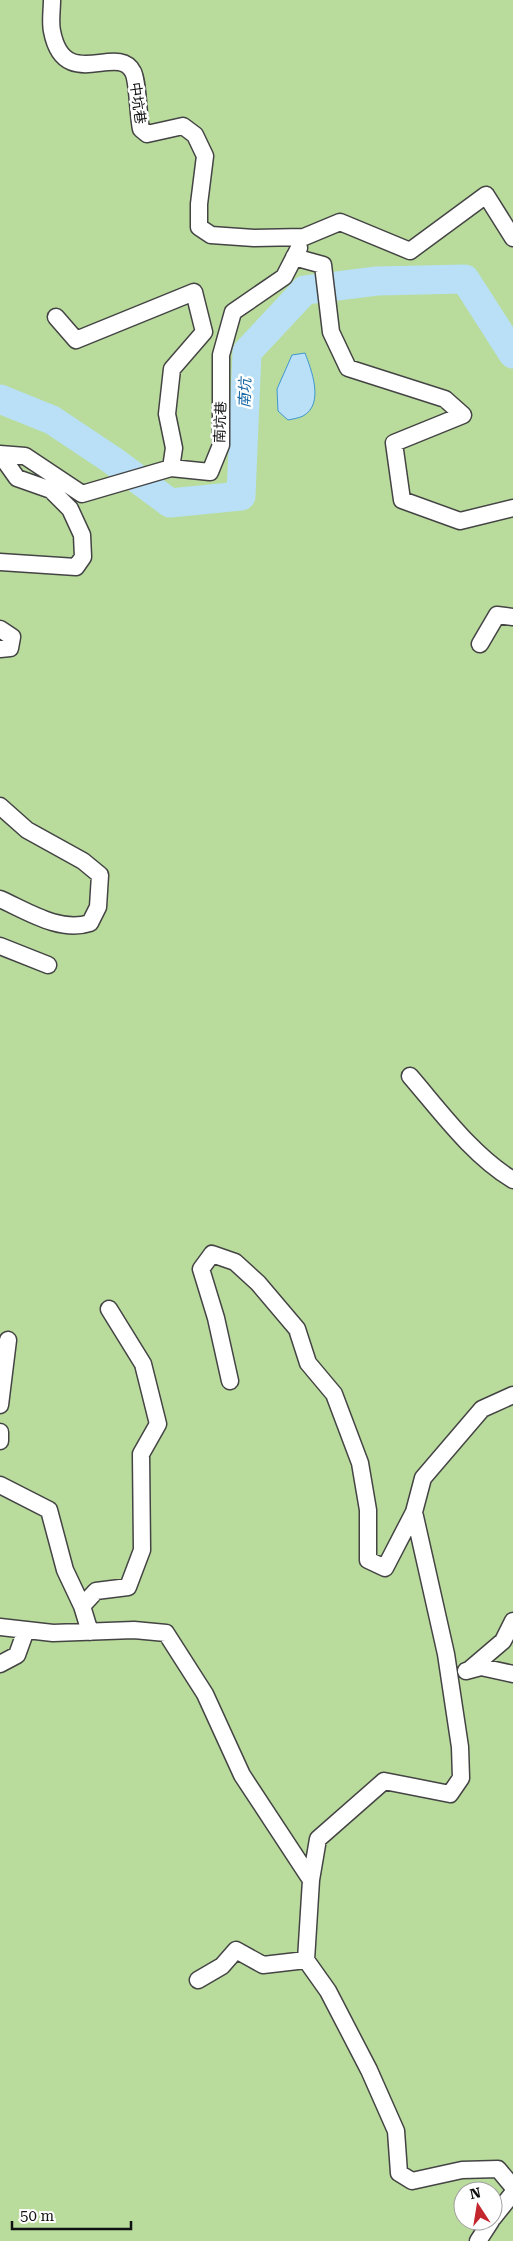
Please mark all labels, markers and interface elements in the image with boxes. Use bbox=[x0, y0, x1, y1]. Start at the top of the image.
street label: 中坑巷 bbox=[127, 81, 149, 125]
water label: 南坑 bbox=[235, 376, 255, 408]
street label: 南坑巷 bbox=[211, 401, 229, 443]
north arrow bbox=[453, 2181, 503, 2231]
text: N bbox=[468, 2184, 482, 2202]
scale bar bbox=[12, 2198, 131, 2230]
text: 50 m bbox=[20, 2207, 55, 2225]

